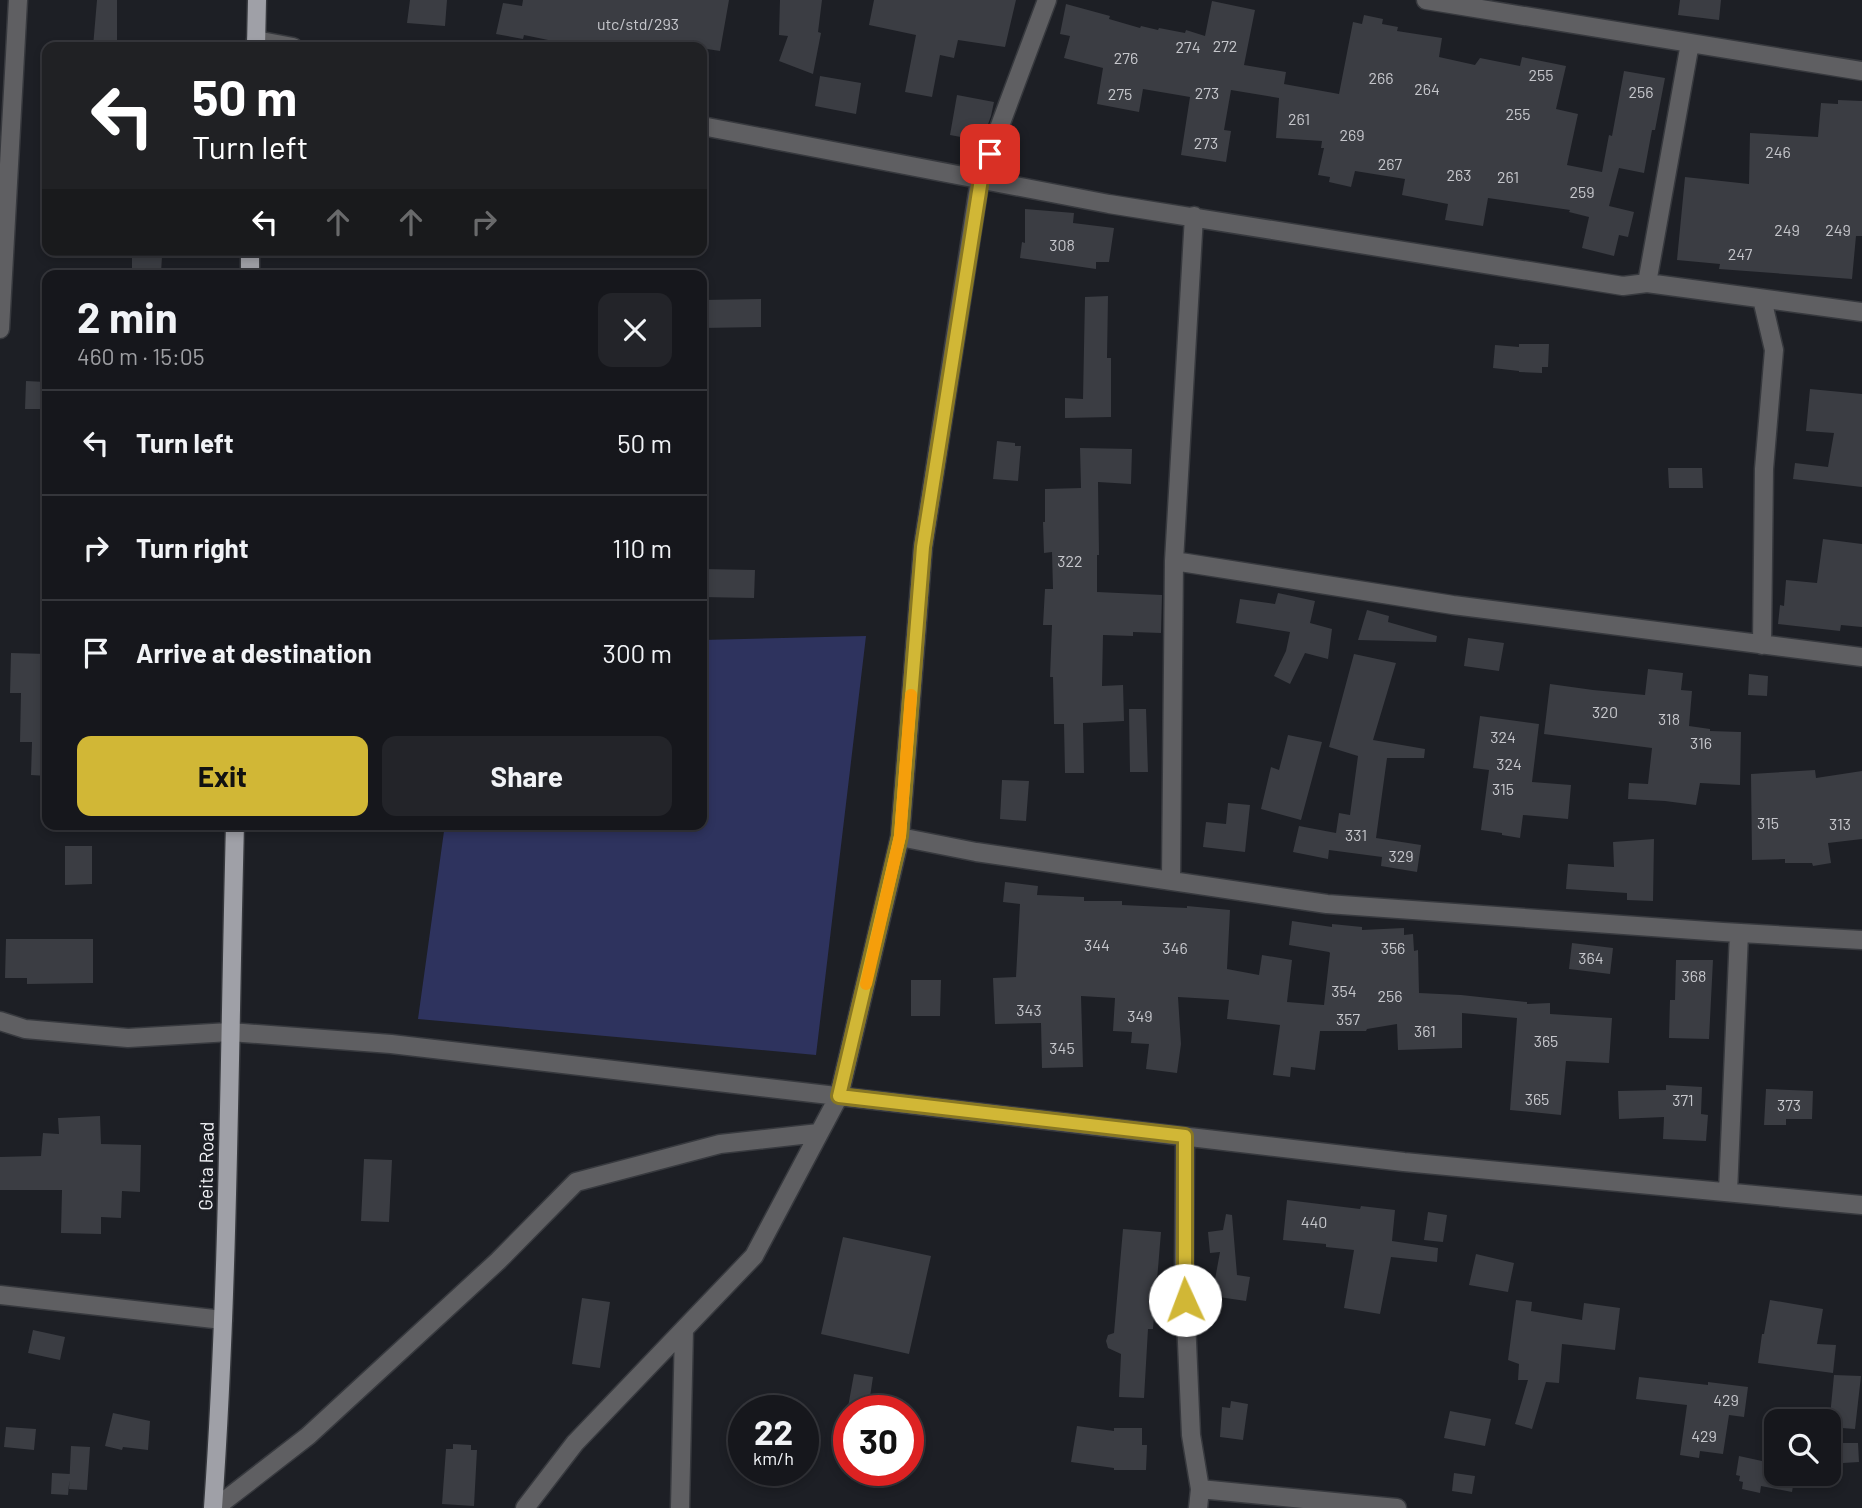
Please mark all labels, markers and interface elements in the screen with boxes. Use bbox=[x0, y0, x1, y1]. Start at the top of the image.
house number: utc/std/293 bbox=[597, 14, 679, 33]
house number: 272 bbox=[1213, 36, 1237, 55]
house number: 274 bbox=[1176, 37, 1200, 56]
house number: 276 bbox=[1114, 48, 1138, 67]
house number: 255 bbox=[1528, 65, 1554, 84]
text: 50 m bbox=[192, 67, 297, 126]
house number: 266 bbox=[1368, 68, 1394, 87]
icon: left bbox=[77, 70, 168, 161]
house number: 264 bbox=[1414, 79, 1440, 98]
house number: 256 bbox=[1628, 82, 1654, 101]
house number: 273 bbox=[1195, 83, 1219, 102]
house number: 275 bbox=[1108, 84, 1132, 103]
house number: 255 bbox=[1505, 104, 1531, 123]
house number: 261 bbox=[1288, 109, 1310, 128]
pin bbox=[960, 124, 1020, 184]
house number: 269 bbox=[1339, 125, 1365, 144]
text: Turn left bbox=[192, 127, 309, 165]
house number: 273 bbox=[1194, 133, 1218, 152]
icon: arrive bbox=[971, 135, 1009, 173]
house number: 246 bbox=[1765, 142, 1791, 161]
house number: 267 bbox=[1378, 154, 1403, 173]
house number: 263 bbox=[1446, 165, 1472, 184]
house number: 261 bbox=[1497, 167, 1519, 186]
house number: 259 bbox=[1569, 182, 1595, 201]
icon: left bbox=[246, 203, 284, 241]
icon: ahead bbox=[319, 203, 357, 241]
icon: ahead bbox=[392, 203, 430, 241]
icon: right bbox=[465, 203, 503, 241]
house number: 249 bbox=[1774, 220, 1800, 239]
house number: 249 bbox=[1825, 220, 1851, 239]
house number: 308 bbox=[1049, 235, 1075, 254]
house number: 247 bbox=[1728, 244, 1753, 263]
text: 2 min bbox=[77, 291, 178, 341]
button: close bbox=[598, 293, 672, 367]
text: 460 m · 15:05 bbox=[77, 342, 205, 370]
icon: left bbox=[77, 424, 115, 462]
text: Turn left bbox=[136, 427, 234, 458]
text: 50 m bbox=[617, 427, 672, 458]
icon: right bbox=[77, 529, 115, 567]
text: Turn right bbox=[136, 532, 249, 563]
text: 110 m bbox=[612, 532, 672, 563]
house number: 322 bbox=[1057, 551, 1083, 570]
icon: arrive bbox=[77, 634, 115, 672]
text: Arrive at destination bbox=[136, 637, 372, 668]
text: 300 m bbox=[603, 637, 672, 668]
house number: 320 bbox=[1592, 702, 1618, 721]
house number: 318 bbox=[1658, 709, 1680, 728]
house number: 324 bbox=[1490, 727, 1516, 746]
house number: 316 bbox=[1690, 733, 1712, 752]
button: Exit bbox=[77, 736, 368, 816]
button: Share bbox=[382, 736, 672, 816]
house number: 324 bbox=[1496, 754, 1522, 773]
house number: 315 bbox=[1492, 779, 1514, 798]
house number: 315 bbox=[1757, 813, 1779, 832]
house number: 313 bbox=[1829, 814, 1851, 833]
house number: 331 bbox=[1345, 825, 1367, 844]
house number: 329 bbox=[1388, 846, 1414, 865]
house number: 344 bbox=[1084, 935, 1110, 954]
house number: 346 bbox=[1162, 938, 1188, 957]
house number: 356 bbox=[1381, 938, 1405, 957]
house number: 364 bbox=[1578, 948, 1604, 967]
house number: 368 bbox=[1682, 966, 1706, 985]
house number: 354 bbox=[1331, 981, 1357, 1000]
house number: 256 bbox=[1377, 986, 1403, 1005]
house number: 343 bbox=[1016, 1000, 1042, 1019]
house number: 349 bbox=[1127, 1006, 1153, 1025]
house number: 357 bbox=[1336, 1009, 1360, 1028]
house number: 361 bbox=[1414, 1021, 1436, 1040]
house number: 365 bbox=[1534, 1031, 1558, 1050]
house number: 345 bbox=[1049, 1038, 1075, 1057]
house number: 365 bbox=[1525, 1089, 1549, 1108]
house number: 371 bbox=[1672, 1090, 1694, 1109]
house number: 373 bbox=[1777, 1095, 1801, 1114]
street label: Geita Road bbox=[193, 1121, 218, 1211]
house number: 440 bbox=[1301, 1212, 1327, 1231]
position arrow bbox=[1148, 1263, 1222, 1337]
house number: 429 bbox=[1713, 1390, 1739, 1409]
speed limit sign: 30 bbox=[833, 1395, 924, 1486]
map controls bbox=[1764, 1409, 1841, 1486]
button: search bbox=[1764, 1409, 1841, 1486]
text: 22 bbox=[754, 1410, 793, 1452]
house number: 429 bbox=[1691, 1426, 1717, 1445]
text: km/h bbox=[753, 1447, 794, 1469]

